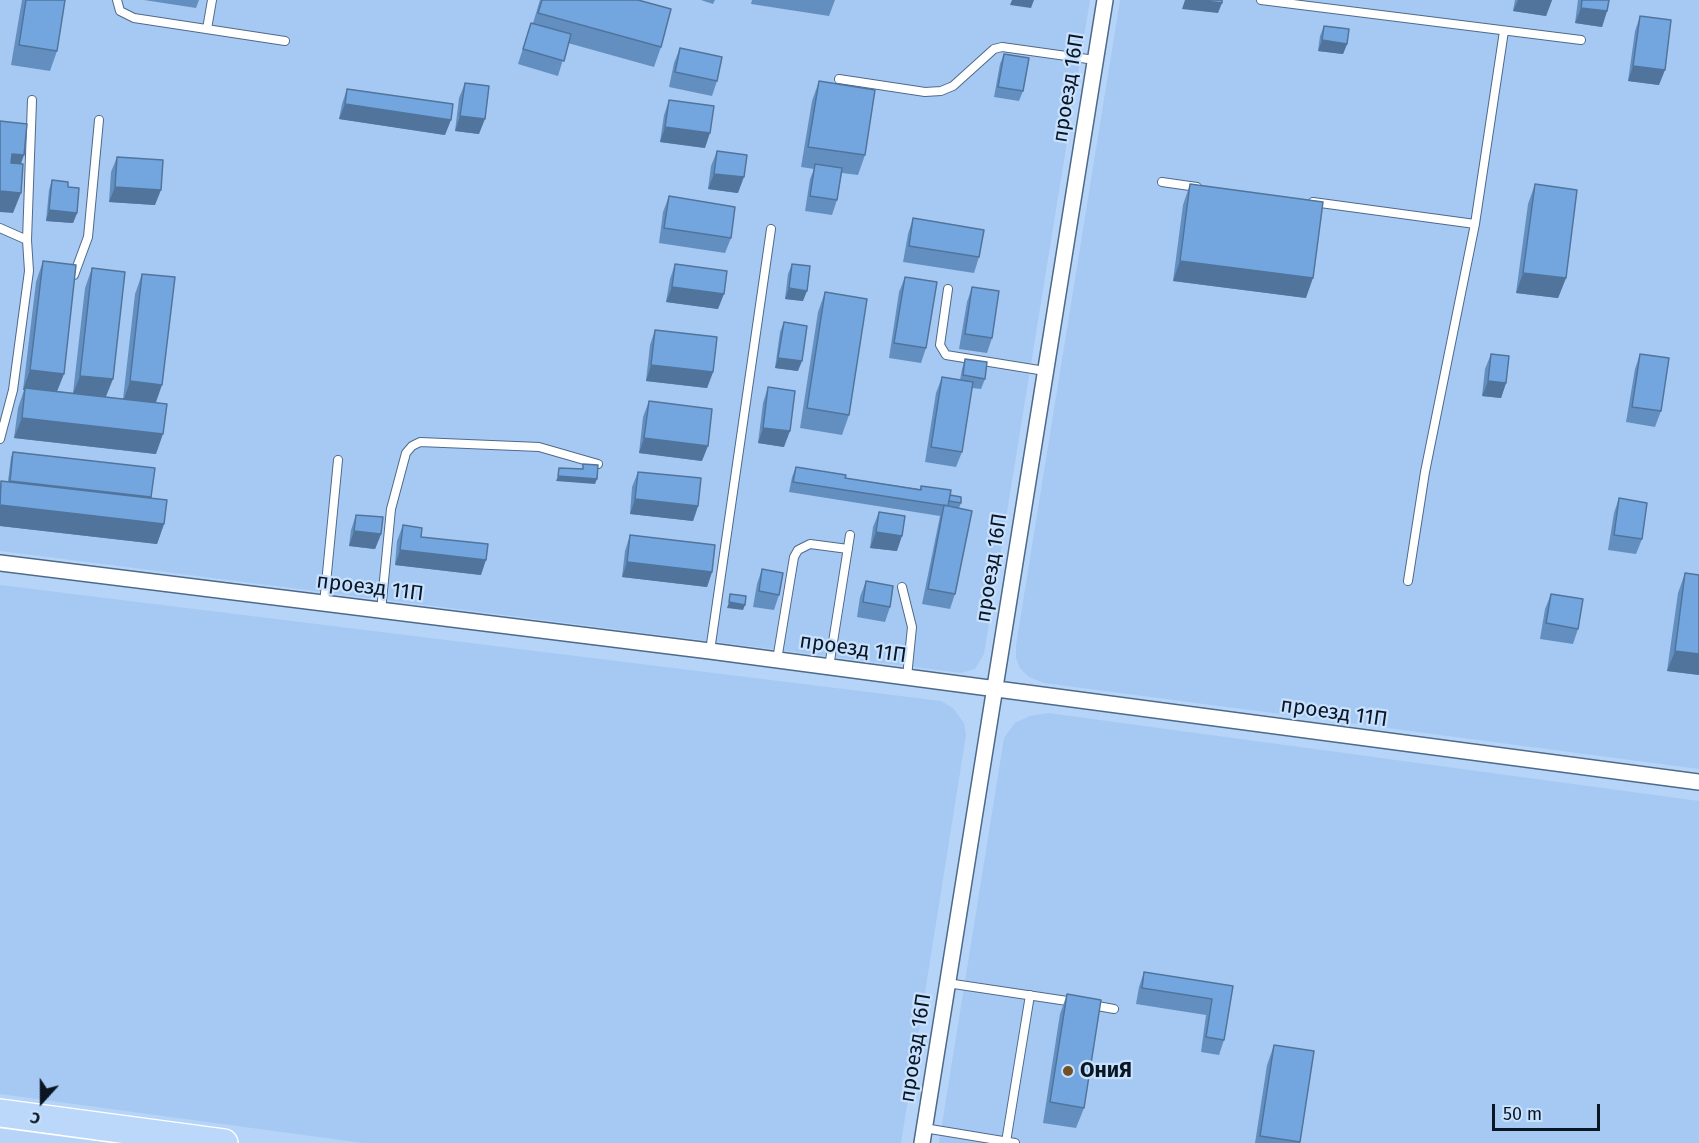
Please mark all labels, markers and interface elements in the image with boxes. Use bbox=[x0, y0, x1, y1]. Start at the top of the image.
street label: проезд 16П bbox=[1048, 32, 1090, 144]
street label: проезд 16П bbox=[971, 512, 1013, 624]
street label: проезд 11П bbox=[315, 569, 425, 607]
street label: проезд 11П bbox=[798, 629, 908, 669]
street label: проезд 11П bbox=[1279, 693, 1389, 733]
street label: проезд 16П bbox=[895, 992, 937, 1104]
place label: ОниЯ bbox=[1080, 1058, 1132, 1084]
marker: ОниЯ bbox=[1061, 1064, 1075, 1078]
north arrow bbox=[12, 1071, 72, 1131]
scale bar bbox=[1495, 1092, 1603, 1130]
text: 50 m bbox=[1503, 1103, 1542, 1125]
text: С bbox=[28, 1108, 43, 1129]

